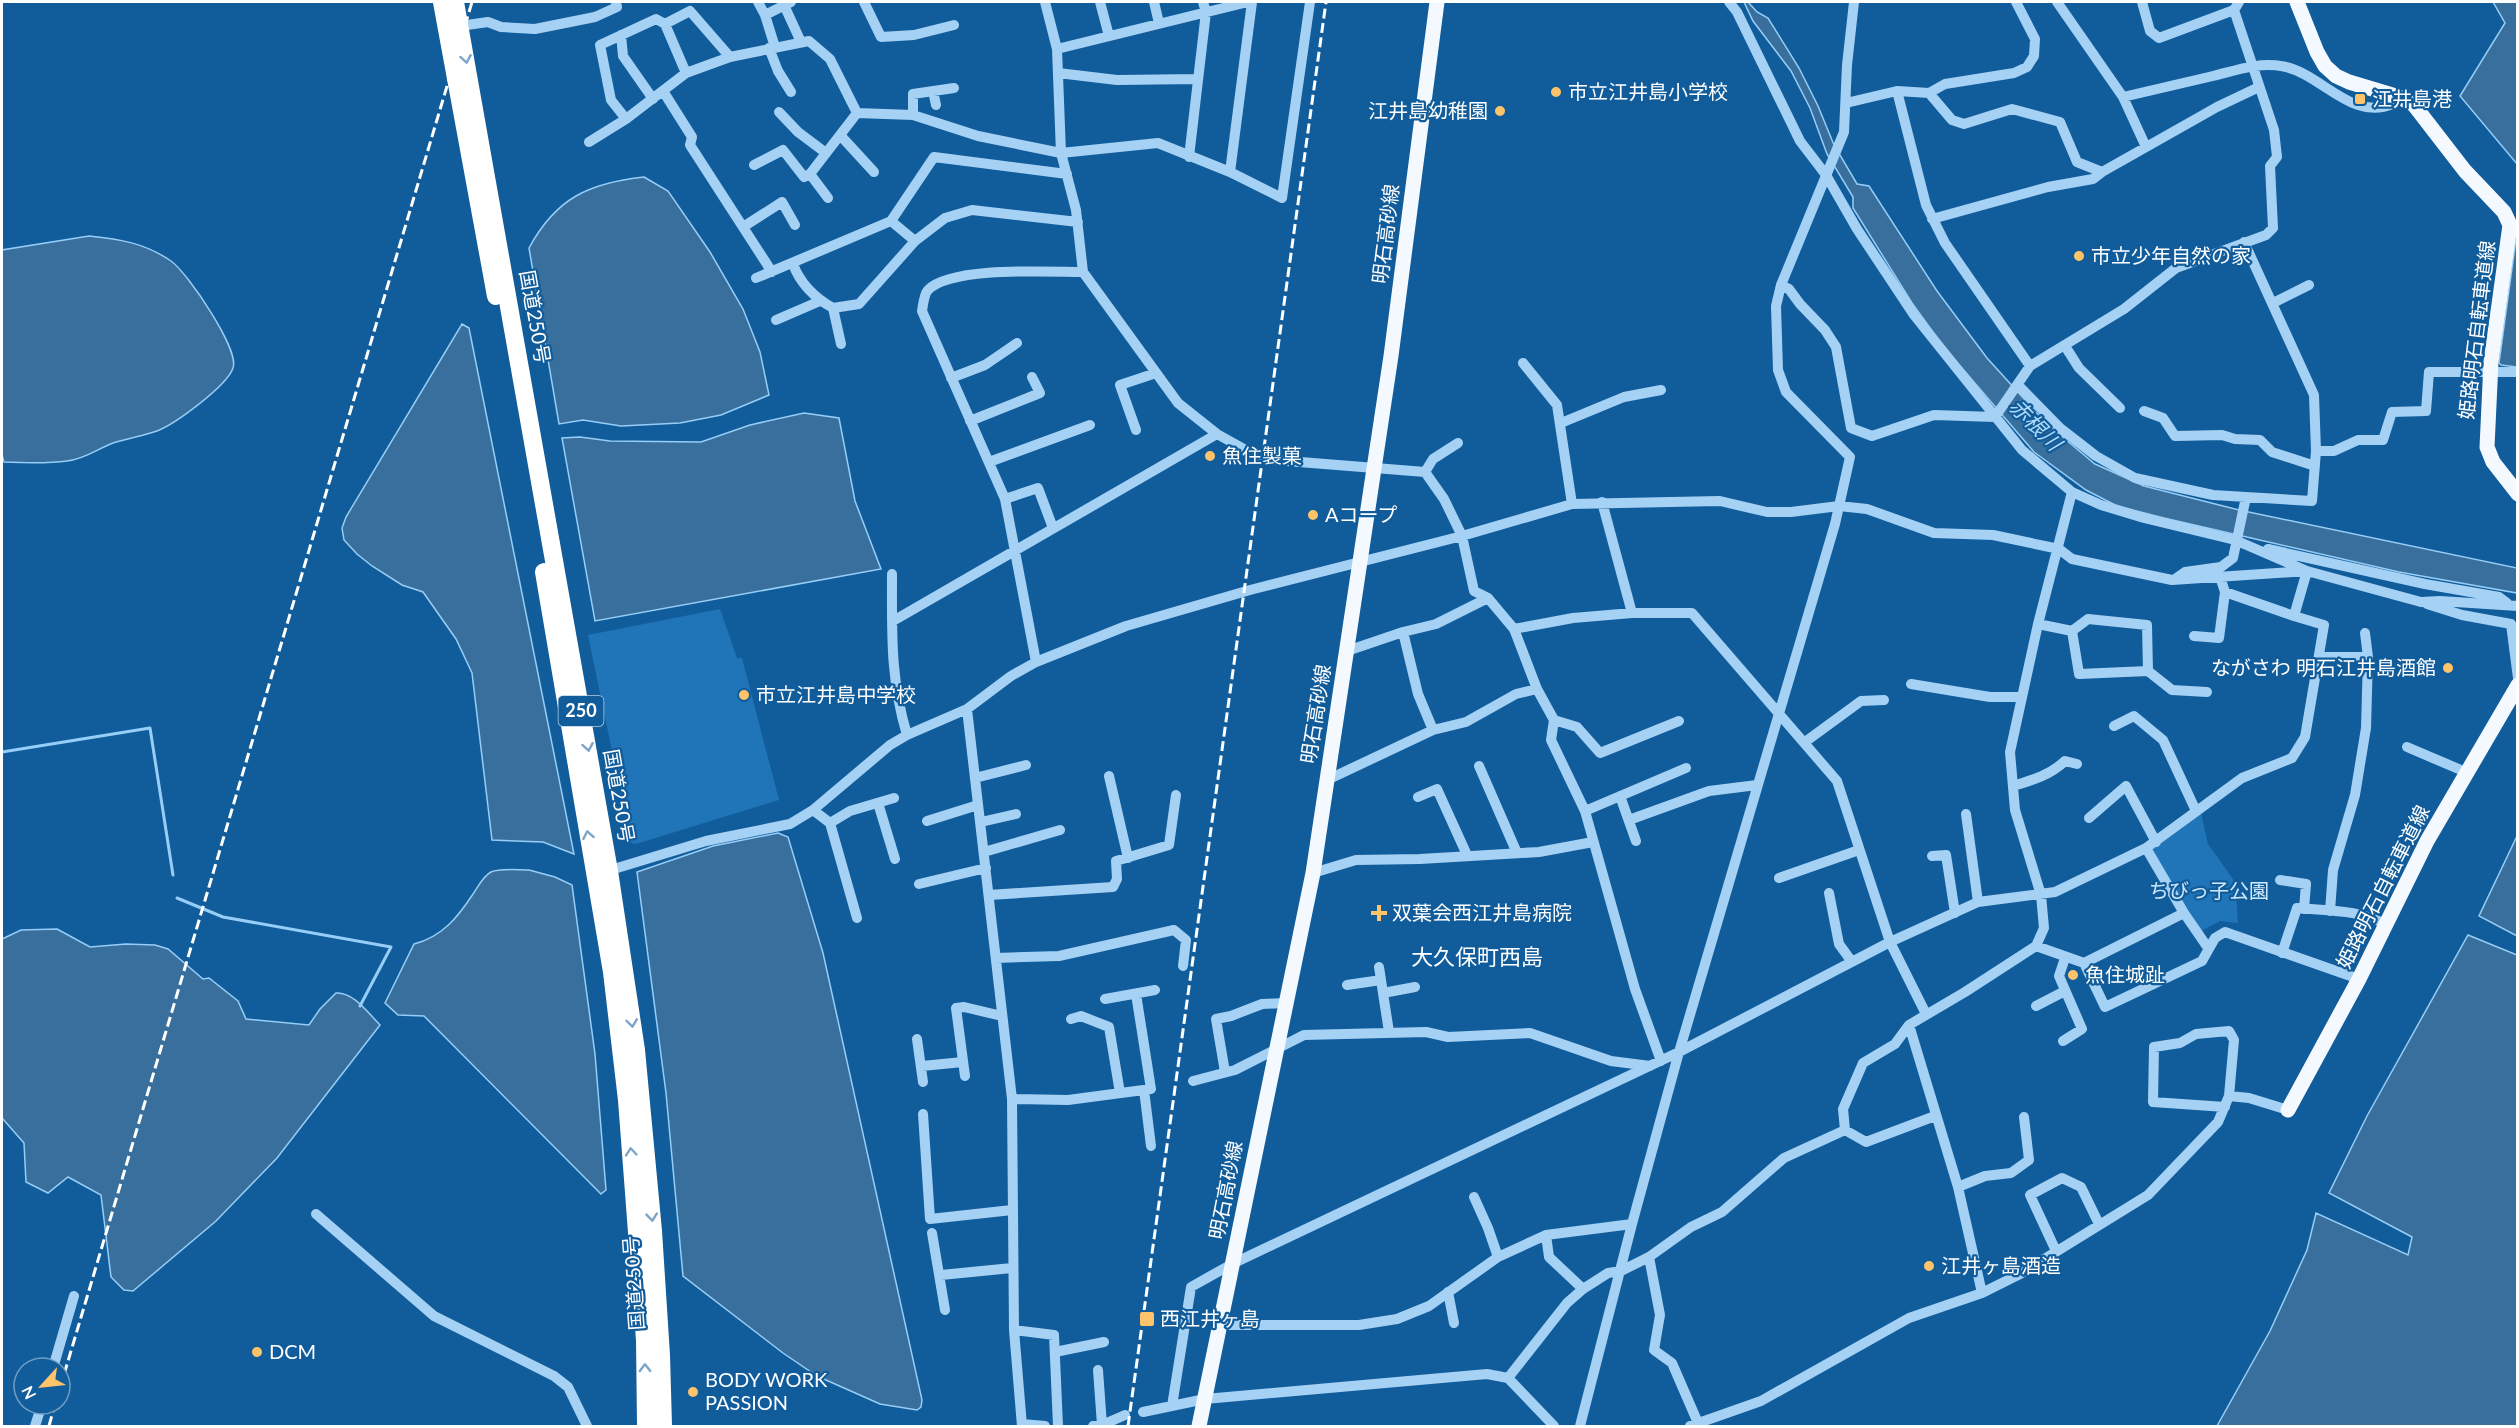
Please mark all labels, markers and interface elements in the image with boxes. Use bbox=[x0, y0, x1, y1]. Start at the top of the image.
one-way arrow bbox=[459, 54, 472, 64]
place label: 市立江井島小学校 bbox=[1568, 79, 1728, 103]
marker: 市立江井島小学校 bbox=[1549, 85, 1563, 99]
place label: 江井島港 bbox=[2372, 86, 2452, 110]
marker: 江井島港 bbox=[2353, 92, 2367, 106]
place label: 江井島幼稚園 bbox=[1368, 98, 1488, 122]
marker: 江井島幼稚園 bbox=[1493, 104, 1507, 118]
street label: 明石高砂線 bbox=[1367, 183, 1403, 285]
street label: 姫路明石自転車道線 bbox=[2453, 239, 2499, 421]
place label: 市立少年自然の家 bbox=[2091, 243, 2251, 267]
marker: 市立少年自然の家 bbox=[2072, 249, 2086, 263]
street label: 国道250号 bbox=[516, 268, 556, 366]
water label: 赤根川 bbox=[2005, 393, 2069, 456]
place label: 魚住製菓 bbox=[1222, 443, 1302, 467]
marker: 魚住製菓 bbox=[1203, 449, 1217, 463]
place label: Aコープ bbox=[1325, 502, 1397, 526]
marker: Aコープ bbox=[1306, 508, 1320, 522]
place label: ながさわ 明石江井島酒館 bbox=[2211, 655, 2436, 679]
marker: ながさわ 明石江井島酒館 bbox=[2441, 661, 2455, 675]
street label: 明石高砂線 bbox=[1295, 663, 1335, 765]
place label: 市立江井島中学校 bbox=[756, 682, 916, 706]
marker: 市立江井島中学校 bbox=[737, 688, 751, 702]
road number: 250 bbox=[558, 696, 604, 726]
one-way arrow bbox=[581, 742, 594, 752]
street label: 国道250号 bbox=[600, 747, 640, 845]
street label: 姫路明石自転車道線 bbox=[2331, 801, 2434, 972]
one-way arrow bbox=[582, 830, 595, 840]
park label: ちびっ子公園 bbox=[2149, 878, 2269, 902]
place label: 双葉会西江井島病院 bbox=[1392, 900, 1572, 924]
marker: 双葉会西江井島病院 bbox=[1370, 904, 1388, 922]
district label: 大久保町西島 bbox=[1411, 943, 1543, 970]
place label: 魚住城趾 bbox=[2085, 962, 2165, 986]
marker: 魚住城趾 bbox=[2066, 968, 2080, 982]
one-way arrow bbox=[625, 1018, 637, 1027]
street label: 明石高砂線 bbox=[1204, 1138, 1246, 1241]
one-way arrow bbox=[625, 1148, 638, 1157]
one-way arrow bbox=[645, 1212, 658, 1221]
street label: 国道250号 bbox=[618, 1235, 648, 1331]
place label: 江井ヶ島酒造 bbox=[1941, 1253, 2061, 1277]
marker: 江井ヶ島酒造 bbox=[1922, 1259, 1936, 1273]
place label: 西江井ヶ島 bbox=[1160, 1306, 1260, 1330]
marker: 西江井ヶ島 bbox=[1138, 1310, 1156, 1328]
place label: DCM bbox=[269, 1339, 316, 1363]
marker: DCM bbox=[250, 1345, 264, 1359]
north arrow bbox=[12, 1356, 72, 1416]
one-way arrow bbox=[639, 1364, 651, 1373]
place label: BODY WORK PASSION bbox=[705, 1367, 828, 1414]
text: N bbox=[17, 1383, 39, 1403]
marker: BODY WORK PASSION bbox=[686, 1385, 700, 1399]

